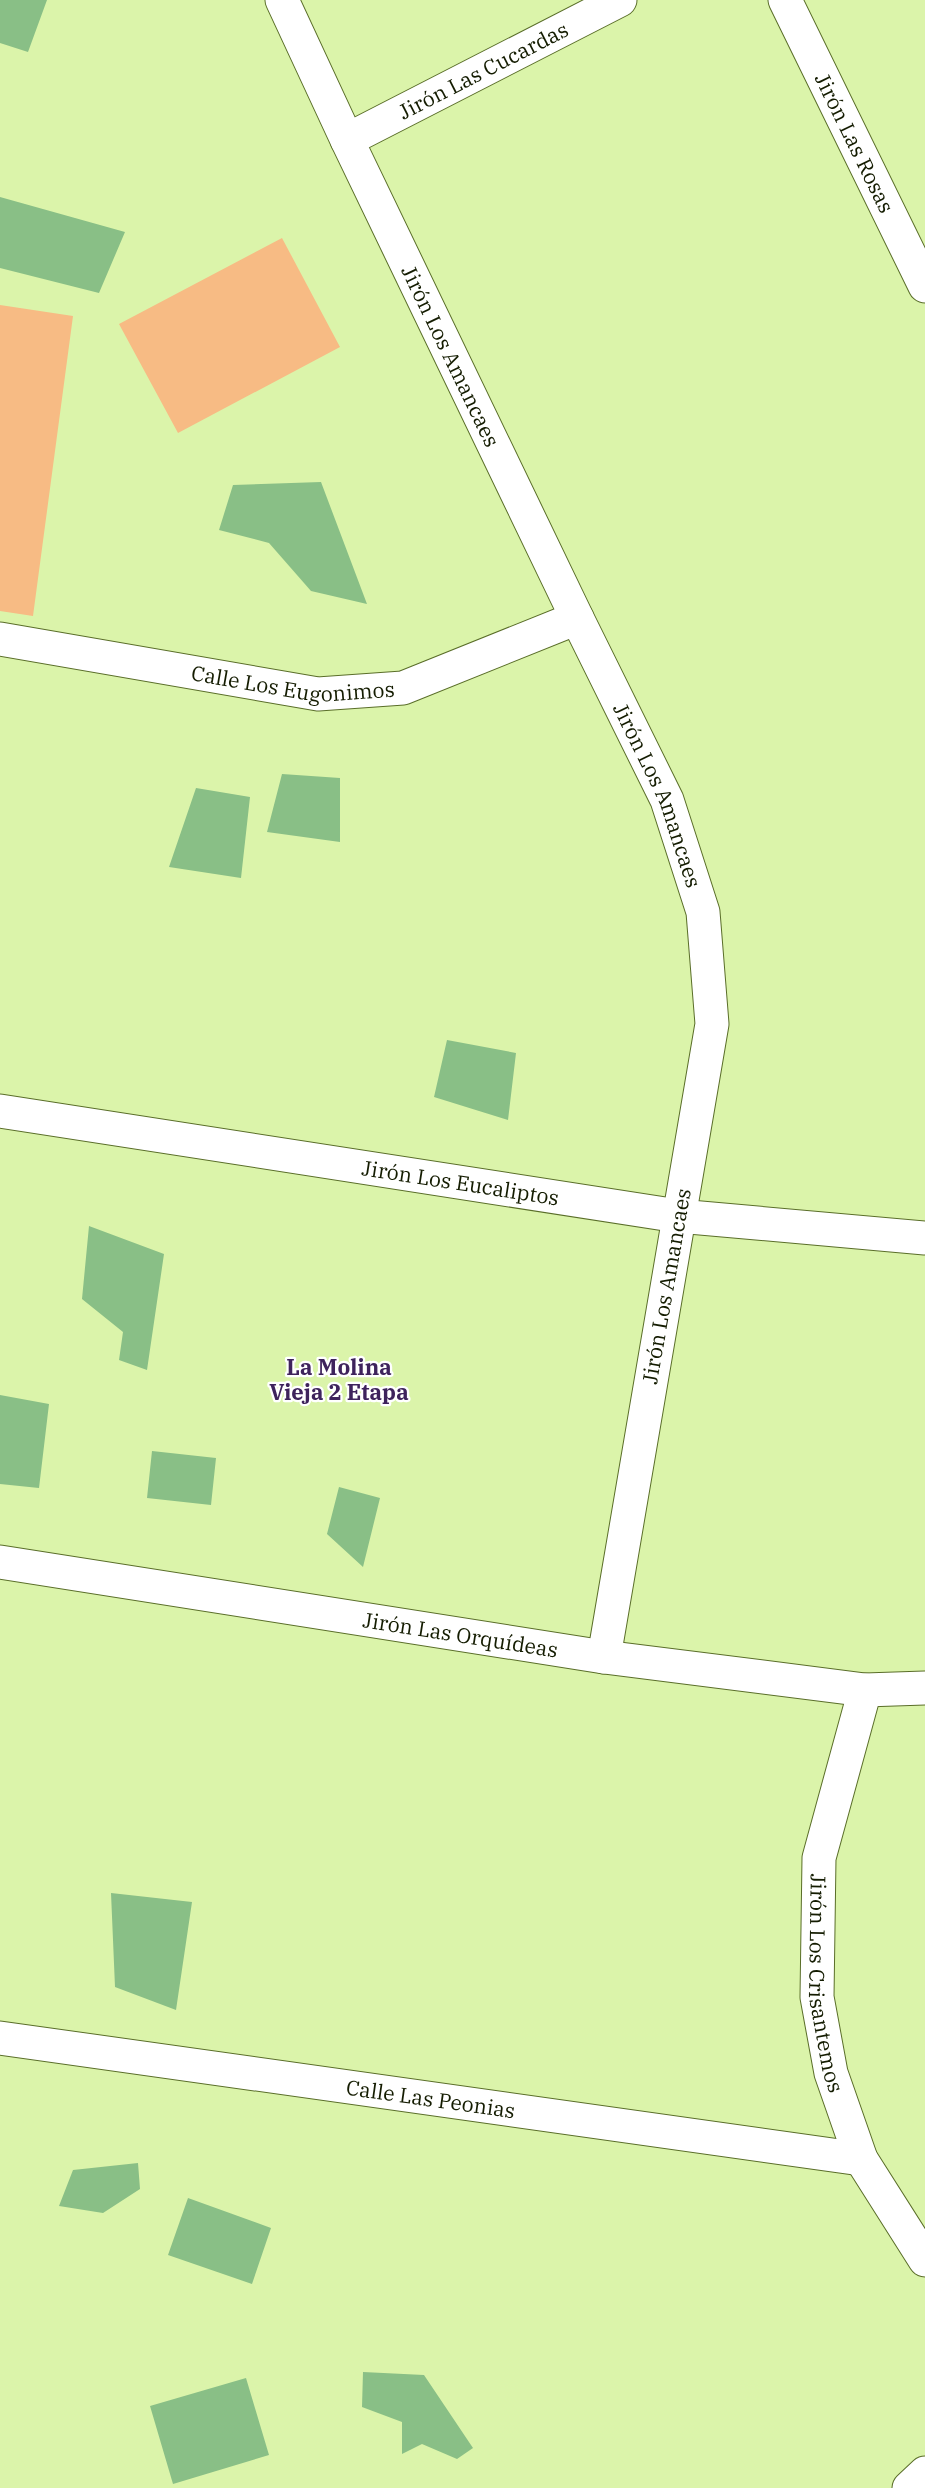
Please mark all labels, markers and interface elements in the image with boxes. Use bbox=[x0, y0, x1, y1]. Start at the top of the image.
street label: Jirón Las Cucardas bbox=[393, 15, 573, 125]
street label: Jirón Las Rosas bbox=[809, 68, 901, 217]
street label: Jirón Los Amancaes bbox=[395, 261, 507, 451]
street label: Calle Los Eugonimos bbox=[189, 658, 396, 708]
street label: Jirón Los Amancaes bbox=[607, 698, 708, 891]
street label: Jirón Los Eucaliptos bbox=[360, 1153, 561, 1211]
street label: Jirón Los Amancaes bbox=[635, 1186, 697, 1386]
district label: La Molina Vieja 2 Etapa bbox=[269, 1352, 409, 1406]
street label: Jirón Las Orquídeas bbox=[361, 1605, 560, 1664]
street label: Jirón Los Crisantemos bbox=[803, 1873, 851, 2096]
street label: Calle Las Peonias bbox=[344, 2073, 517, 2124]

